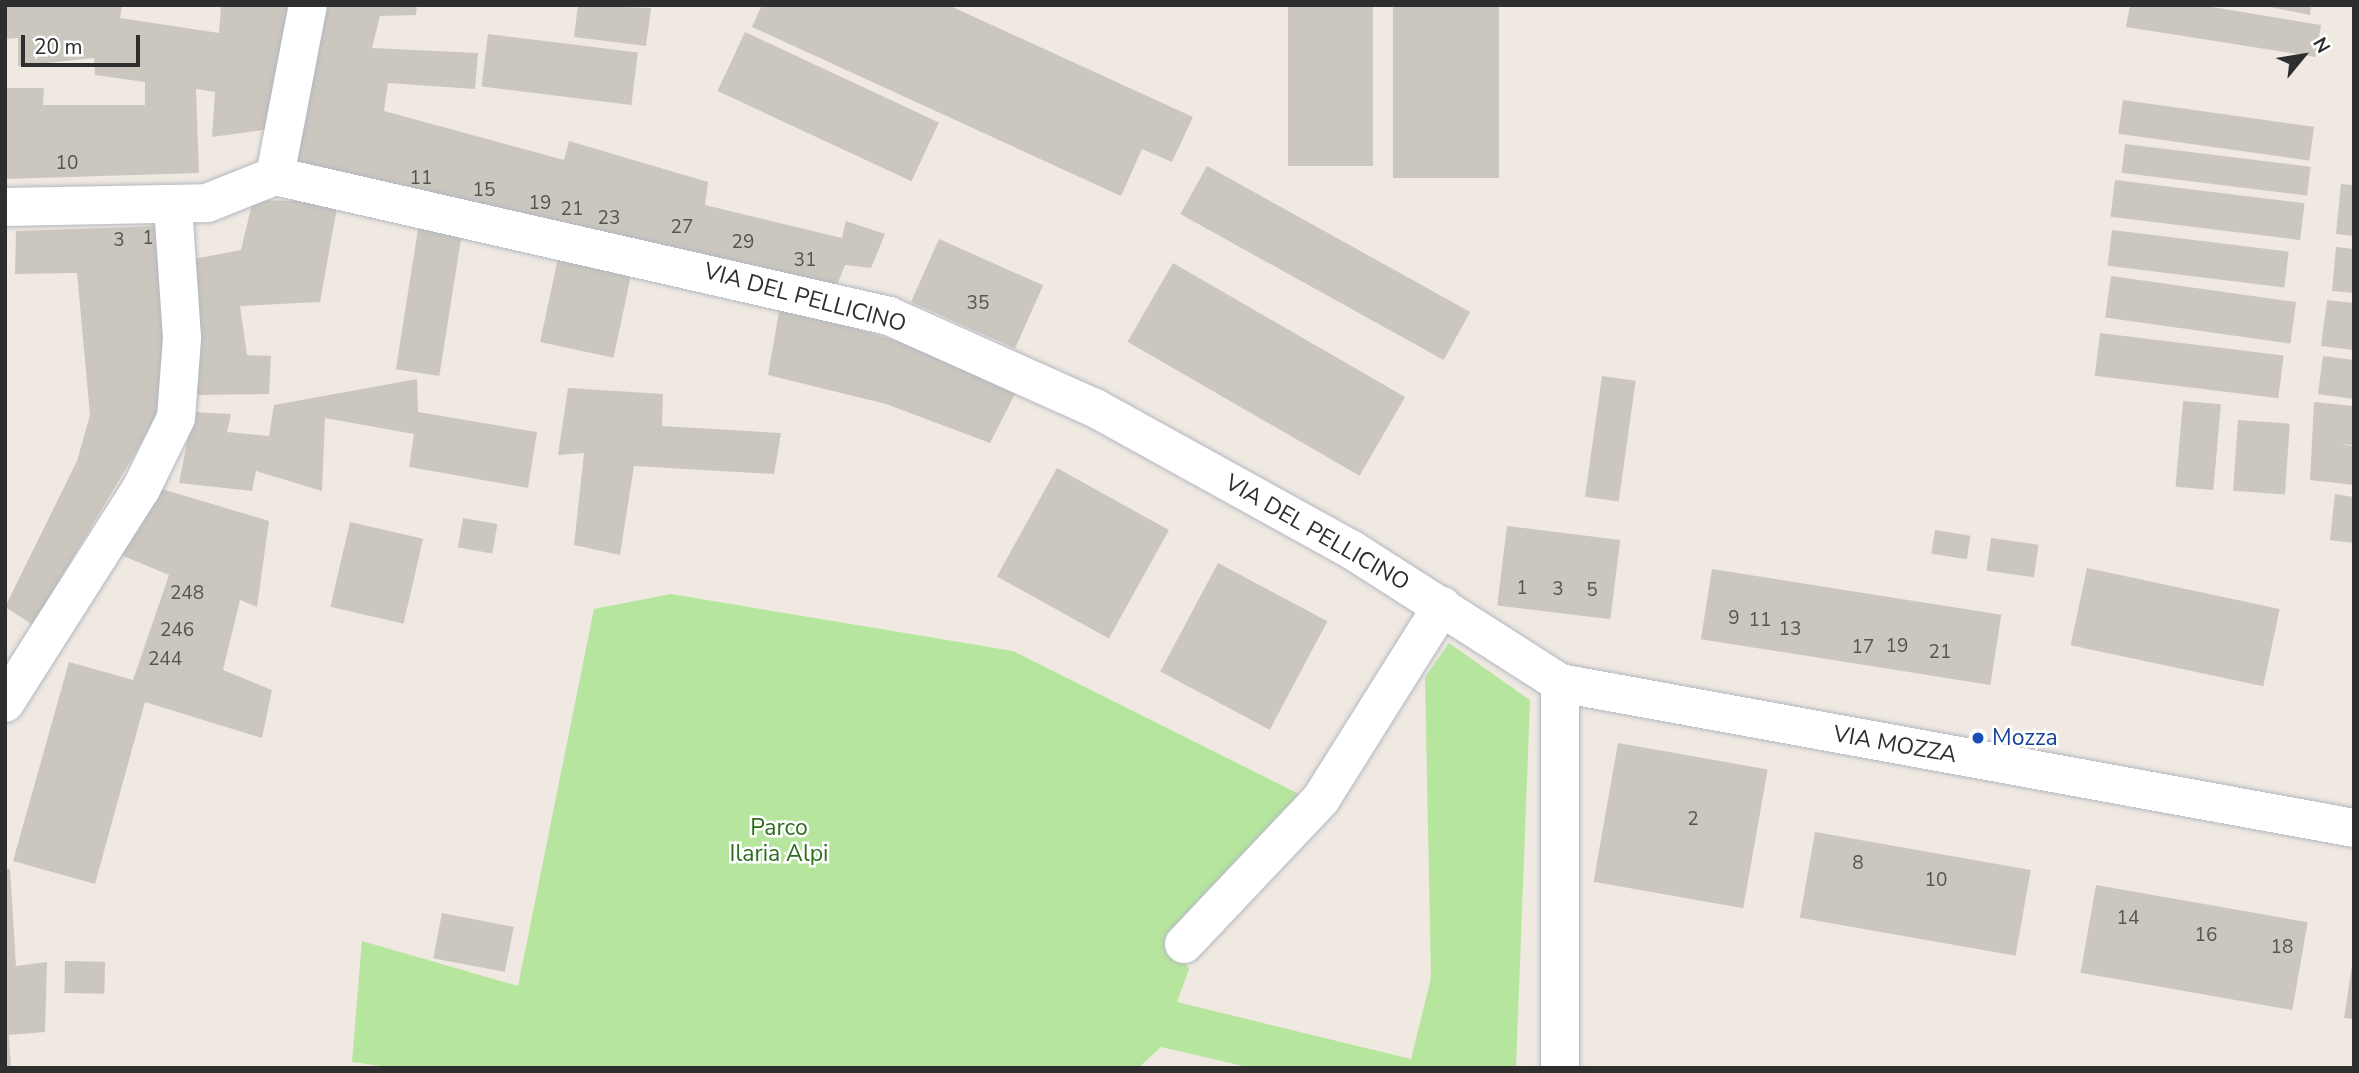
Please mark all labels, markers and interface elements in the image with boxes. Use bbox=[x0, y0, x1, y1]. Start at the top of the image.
scale bar bbox=[24, 21, 144, 65]
north arrow bbox=[2268, 21, 2338, 91]
text: 20 m bbox=[34, 33, 83, 61]
text: N bbox=[2306, 33, 2336, 58]
house number: 10 bbox=[56, 153, 78, 175]
house number: 11 bbox=[410, 168, 432, 190]
house number: 15 bbox=[473, 180, 495, 202]
house number: 19 bbox=[529, 193, 551, 215]
house number: 21 bbox=[561, 199, 583, 221]
house number: 23 bbox=[598, 208, 620, 230]
house number: 27 bbox=[671, 217, 693, 239]
house number: 1 bbox=[142, 228, 154, 250]
house number: 3 bbox=[113, 230, 125, 252]
house number: 29 bbox=[732, 232, 754, 254]
house number: 31 bbox=[794, 250, 816, 272]
street label: VIA DEL PELLICINO bbox=[701, 258, 909, 338]
house number: 35 bbox=[967, 293, 989, 315]
street label: VIA DEL PELLICINO bbox=[1220, 469, 1414, 597]
house number: 1 bbox=[1516, 578, 1528, 600]
house number: 3 bbox=[1552, 579, 1564, 601]
house number: 5 bbox=[1586, 580, 1598, 602]
house number: 248 bbox=[170, 583, 204, 605]
house number: 9 bbox=[1728, 608, 1740, 630]
house number: 11 bbox=[1749, 610, 1771, 632]
house number: 13 bbox=[1779, 619, 1801, 641]
house number: 246 bbox=[160, 620, 194, 642]
house number: 19 bbox=[1886, 636, 1908, 658]
house number: 17 bbox=[1852, 637, 1874, 659]
house number: 21 bbox=[1929, 642, 1951, 664]
house number: 244 bbox=[148, 649, 182, 671]
street label: VIA MOZZA bbox=[1831, 721, 1959, 769]
place label: Mozza bbox=[1992, 724, 2058, 752]
marker: Mozza bbox=[1970, 730, 1986, 746]
house number: 2 bbox=[1687, 809, 1699, 831]
park label: Parco Ilaria Alpi bbox=[730, 814, 828, 868]
house number: 8 bbox=[1852, 853, 1864, 875]
house number: 10 bbox=[1925, 870, 1947, 892]
house number: 14 bbox=[2117, 908, 2139, 930]
house number: 16 bbox=[2195, 925, 2217, 947]
house number: 18 bbox=[2271, 937, 2293, 959]

